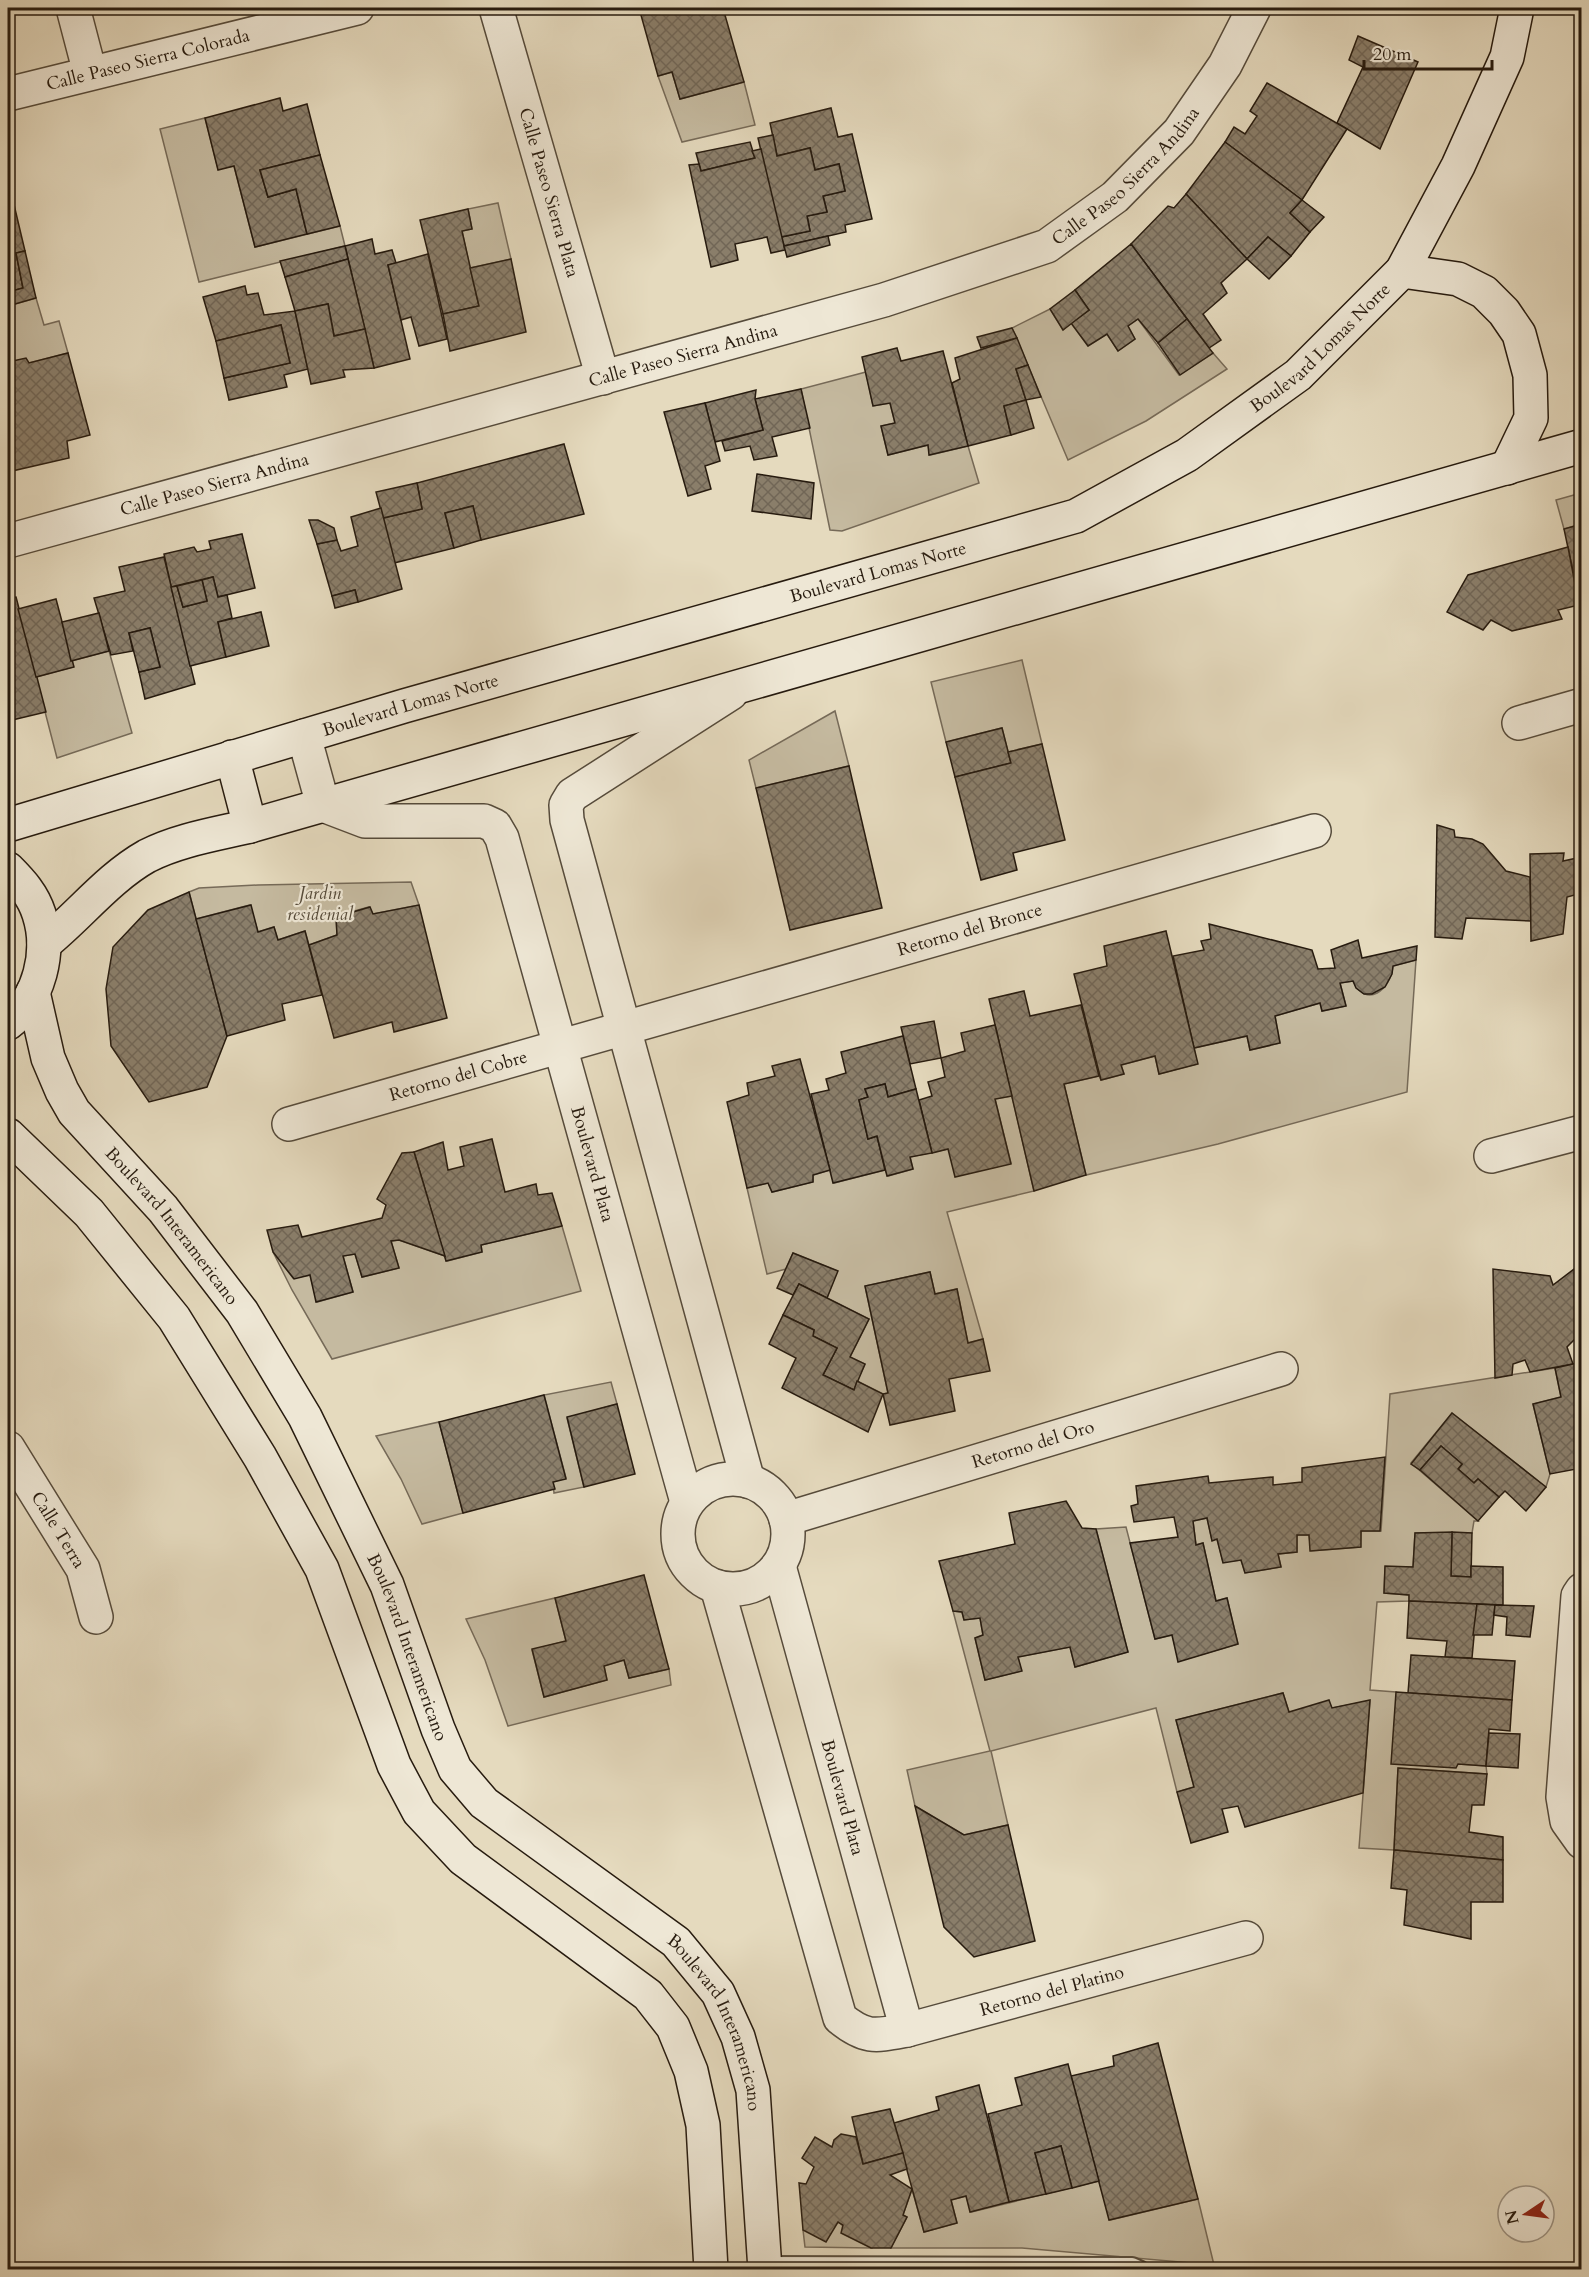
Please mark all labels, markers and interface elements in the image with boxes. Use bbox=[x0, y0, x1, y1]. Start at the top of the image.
street label: Calle Paseo Sierra Colorada bbox=[44, 23, 252, 97]
scale bar bbox=[1364, 33, 1492, 71]
text: 20 m bbox=[1373, 42, 1412, 67]
street label: Calle Paseo Sierra Andina bbox=[1047, 102, 1206, 252]
street label: Calle Paseo Sierra Plata bbox=[512, 105, 585, 281]
street label: Boulevard Lomas Norte bbox=[1245, 277, 1396, 419]
street label: Calle Paseo Sierra Andina bbox=[586, 318, 780, 394]
street label: Calle Paseo Sierra Andina bbox=[117, 447, 312, 523]
street label: Boulevard Lomas Norte bbox=[787, 536, 969, 609]
street label: Boulevard Lomas Norte bbox=[319, 668, 502, 743]
park label: Jardin residenial bbox=[287, 881, 354, 927]
street label: Retorno del Bronce bbox=[894, 897, 1045, 963]
street label: Retorno del Cobre bbox=[386, 1044, 530, 1108]
street label: Boulevard Plata bbox=[564, 1104, 620, 1225]
street label: Boulevard Interamericano bbox=[99, 1142, 244, 1311]
street label: Retorno del Oro bbox=[969, 1414, 1098, 1475]
street label: Calle Terra bbox=[25, 1487, 92, 1573]
street label: Boulevard Interamericano bbox=[361, 1549, 454, 1745]
street label: Boulevard Plata bbox=[814, 1737, 870, 1858]
street label: Boulevard Interamericano bbox=[662, 1928, 766, 2112]
street label: Retorno del Platino bbox=[977, 1960, 1127, 2023]
north arrow bbox=[1496, 2184, 1556, 2244]
text: N bbox=[1500, 2208, 1525, 2226]

